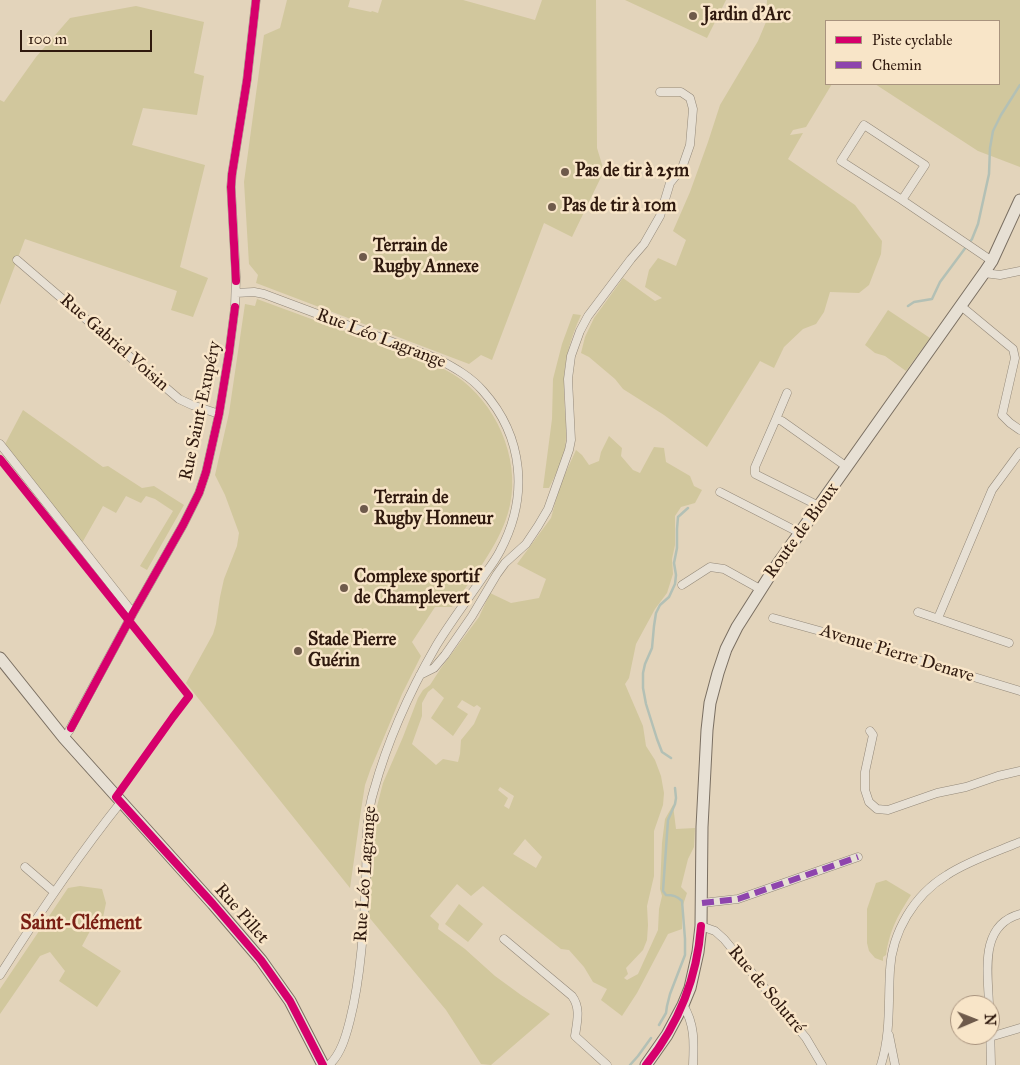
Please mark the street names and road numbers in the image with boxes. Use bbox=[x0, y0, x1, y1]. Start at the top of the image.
street label: Rue Gabriel Voisin bbox=[55, 290, 173, 396]
street label: Rue Léo Lagrange bbox=[313, 304, 449, 374]
street label: Rue Saint-Exupéry bbox=[176, 339, 226, 483]
street label: Route de Bioux bbox=[760, 479, 844, 583]
street label: Avenue Pierre Denave bbox=[817, 620, 977, 688]
street label: Rue Léo Lagrange bbox=[350, 805, 382, 943]
street label: Rue Pillet bbox=[209, 880, 273, 948]
street label: Rue de Solutré bbox=[723, 942, 809, 1038]

